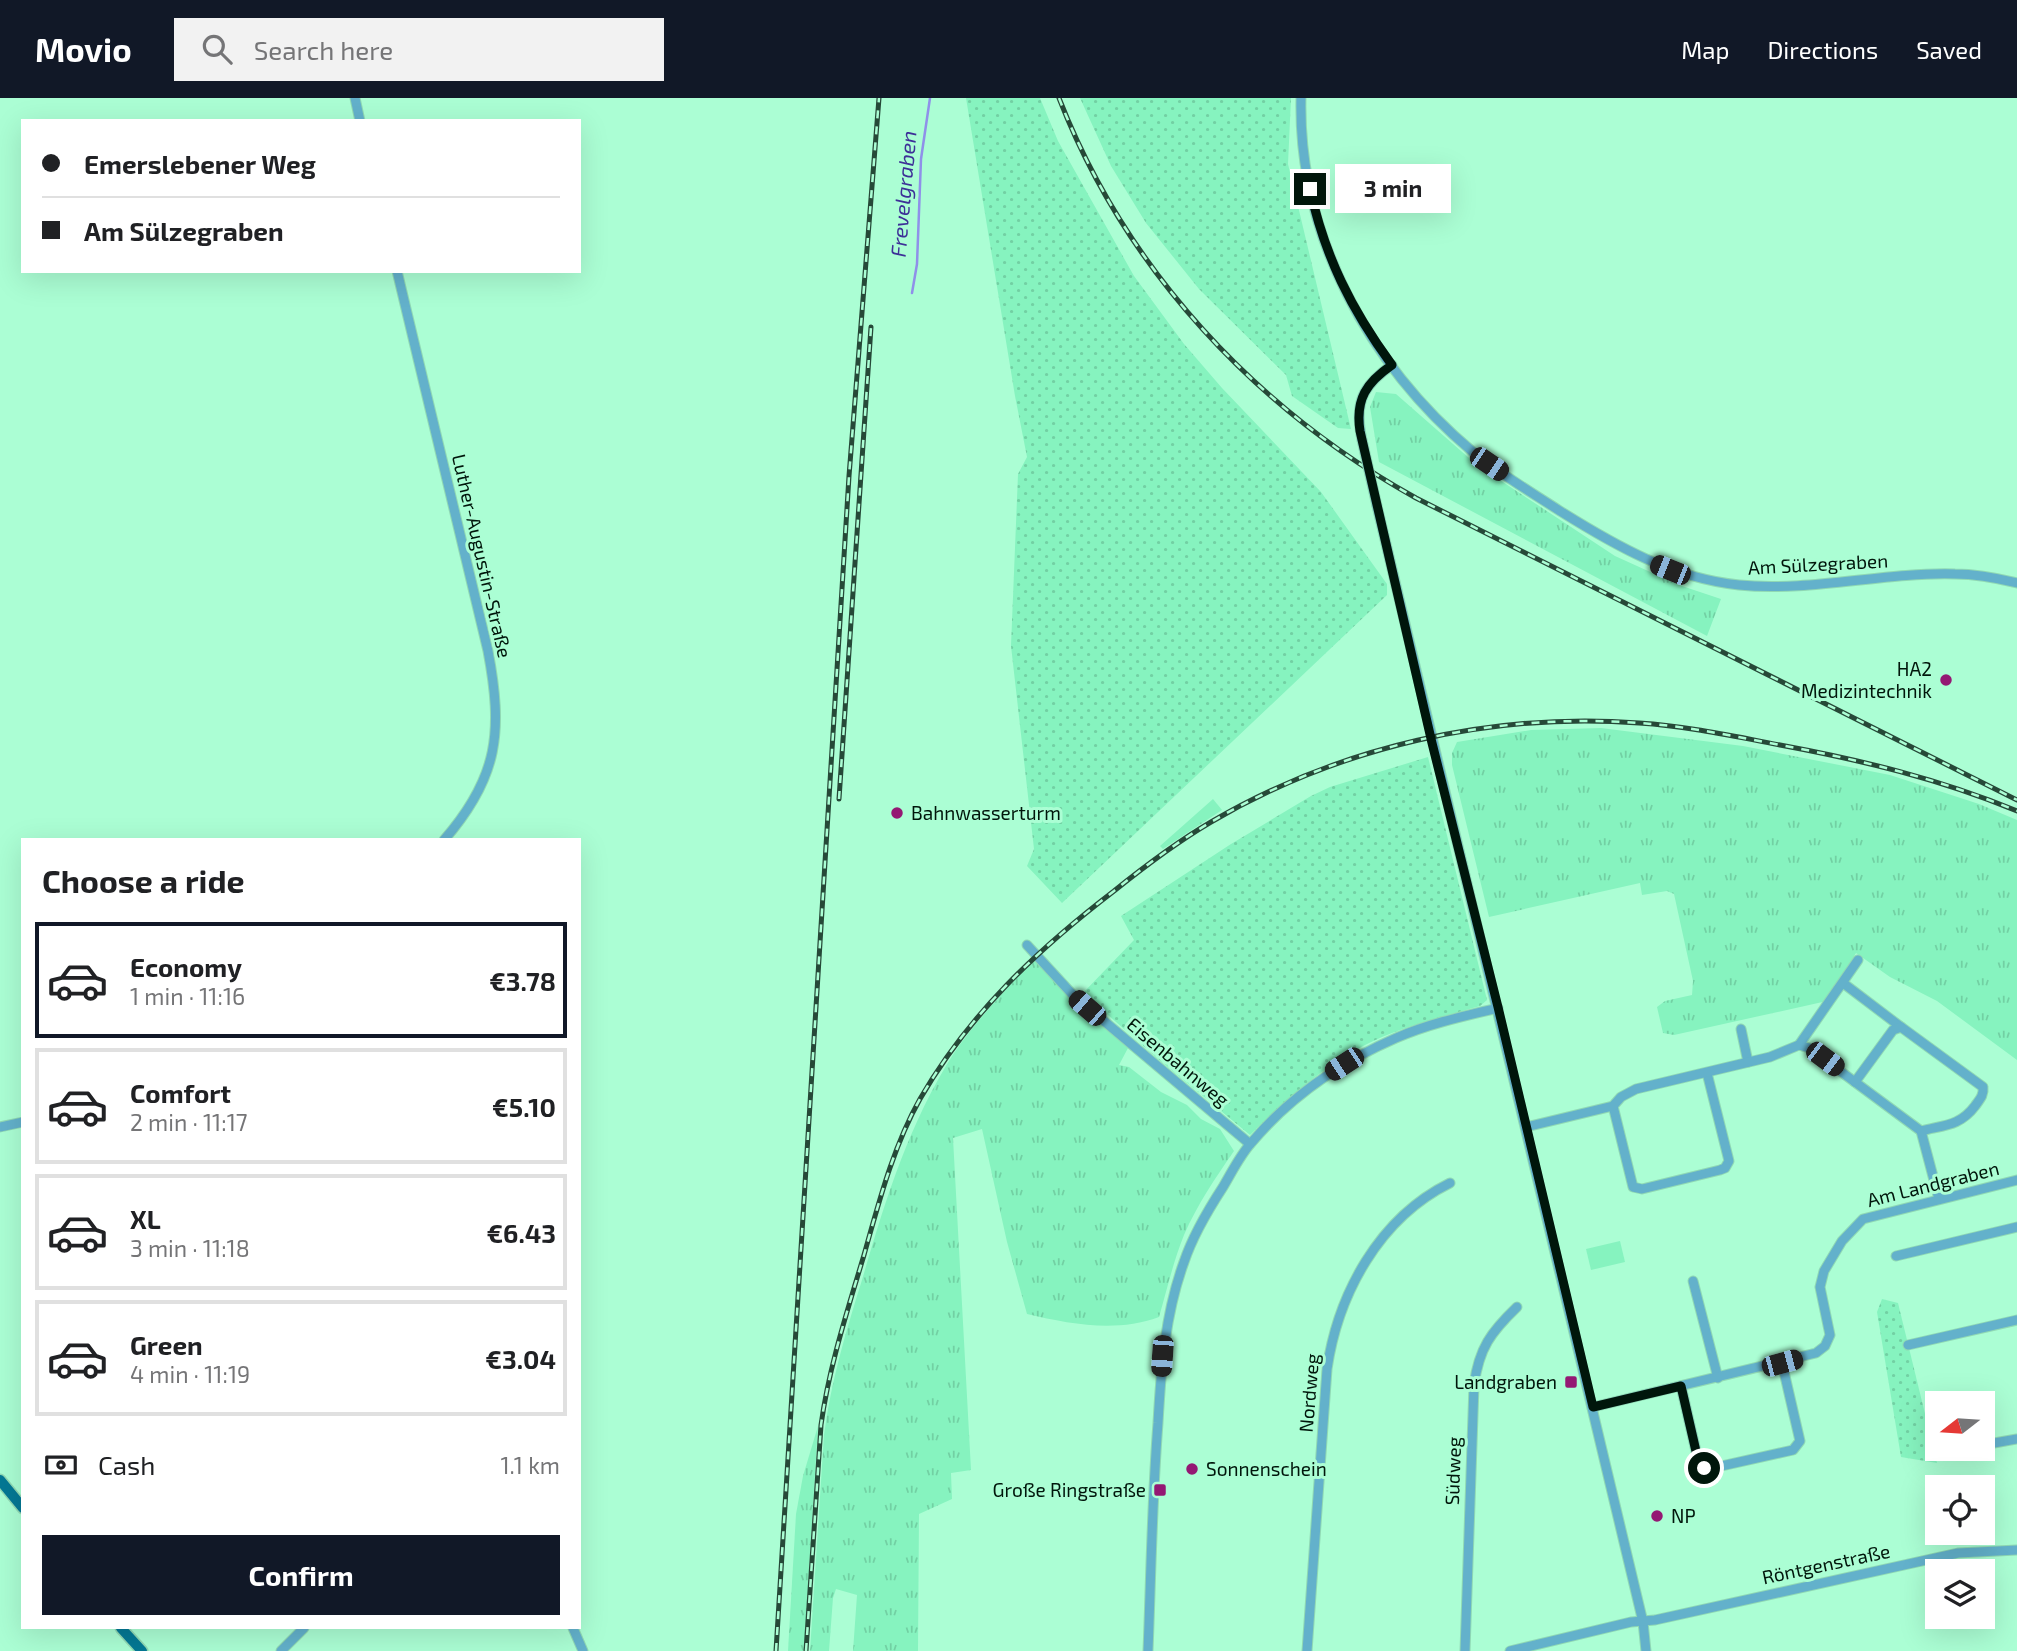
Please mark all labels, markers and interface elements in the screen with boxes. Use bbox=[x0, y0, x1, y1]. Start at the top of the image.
search box bbox=[174, 18, 664, 81]
text: Movio bbox=[35, 29, 132, 69]
icon: search bbox=[198, 30, 236, 68]
text: Search here bbox=[254, 34, 393, 65]
text: Map bbox=[1681, 35, 1729, 64]
text: Directions bbox=[1767, 35, 1878, 64]
text: Saved bbox=[1916, 35, 1982, 64]
water label: Frevelgraben bbox=[885, 130, 920, 258]
text: Emerslebener Weg bbox=[84, 148, 316, 179]
callout: 3 min bbox=[1334, 164, 1450, 214]
route end bbox=[1294, 173, 1326, 205]
text: 3 min bbox=[1364, 174, 1422, 202]
text: Am Sülzegraben bbox=[84, 215, 284, 246]
car bbox=[1466, 444, 1513, 484]
street label: Luther-Augustin-Straße bbox=[448, 452, 517, 660]
street label: Am Sülzegraben bbox=[1747, 548, 1889, 579]
car bbox=[1647, 552, 1694, 588]
place label: HA2 Medizintechnik bbox=[1801, 657, 1932, 702]
marker: HA2 Medizintechnik bbox=[1938, 672, 1954, 688]
place label: Bahnwasserturm bbox=[911, 801, 1061, 824]
marker: Bahnwasserturm bbox=[889, 805, 905, 821]
text: Choose a ride bbox=[42, 861, 245, 899]
icon: car bbox=[46, 949, 109, 1012]
text: Economy bbox=[130, 951, 242, 982]
text: €3.78 bbox=[489, 965, 556, 996]
text: 1 min · 11:16 bbox=[130, 982, 245, 1010]
car bbox=[1065, 986, 1110, 1030]
street label: Eisenbahnweg bbox=[1123, 1012, 1234, 1111]
car bbox=[1802, 1038, 1849, 1080]
car bbox=[1321, 1044, 1368, 1084]
icon: car bbox=[46, 1075, 109, 1138]
text: Comfort bbox=[130, 1077, 231, 1108]
text: €5.10 bbox=[492, 1091, 556, 1122]
text: 2 min · 11:17 bbox=[130, 1108, 248, 1136]
street label: Am Landgraben bbox=[1864, 1156, 2001, 1211]
icon: car bbox=[46, 1201, 109, 1264]
text: XL bbox=[130, 1203, 161, 1234]
text: €6.43 bbox=[486, 1217, 556, 1248]
text: 3 min · 11:18 bbox=[130, 1234, 250, 1262]
icon: car bbox=[46, 1327, 109, 1390]
text: Green bbox=[130, 1329, 203, 1360]
car bbox=[1151, 1334, 1174, 1378]
text: €3.04 bbox=[485, 1343, 556, 1374]
car bbox=[1759, 1347, 1806, 1379]
street label: Nordweg bbox=[1294, 1352, 1323, 1433]
text: 4 min · 11:19 bbox=[130, 1360, 250, 1388]
place label: Landgraben bbox=[1454, 1370, 1557, 1393]
marker: Landgraben bbox=[1563, 1374, 1579, 1390]
north arrow bbox=[1925, 1391, 1995, 1461]
map controls bbox=[1925, 1391, 1995, 1629]
street label: Südweg bbox=[1440, 1436, 1465, 1506]
icon: cash bbox=[42, 1446, 80, 1484]
text: Cash bbox=[98, 1449, 155, 1480]
text: 1.1 km bbox=[500, 1451, 560, 1479]
route start bbox=[1688, 1452, 1720, 1484]
place label: Sonnenschein bbox=[1206, 1457, 1327, 1480]
marker: Sonnenschein bbox=[1184, 1461, 1200, 1477]
button: locate bbox=[1925, 1475, 1995, 1545]
place label: Große Ringstraße bbox=[993, 1478, 1146, 1501]
marker: Große Ringstraße bbox=[1152, 1482, 1168, 1498]
place label: NP bbox=[1671, 1504, 1696, 1527]
marker: NP bbox=[1649, 1508, 1665, 1524]
button: Confirm bbox=[42, 1535, 560, 1615]
street label: Röntgenstraße bbox=[1760, 1539, 1892, 1588]
button: layers bbox=[1925, 1559, 1995, 1629]

